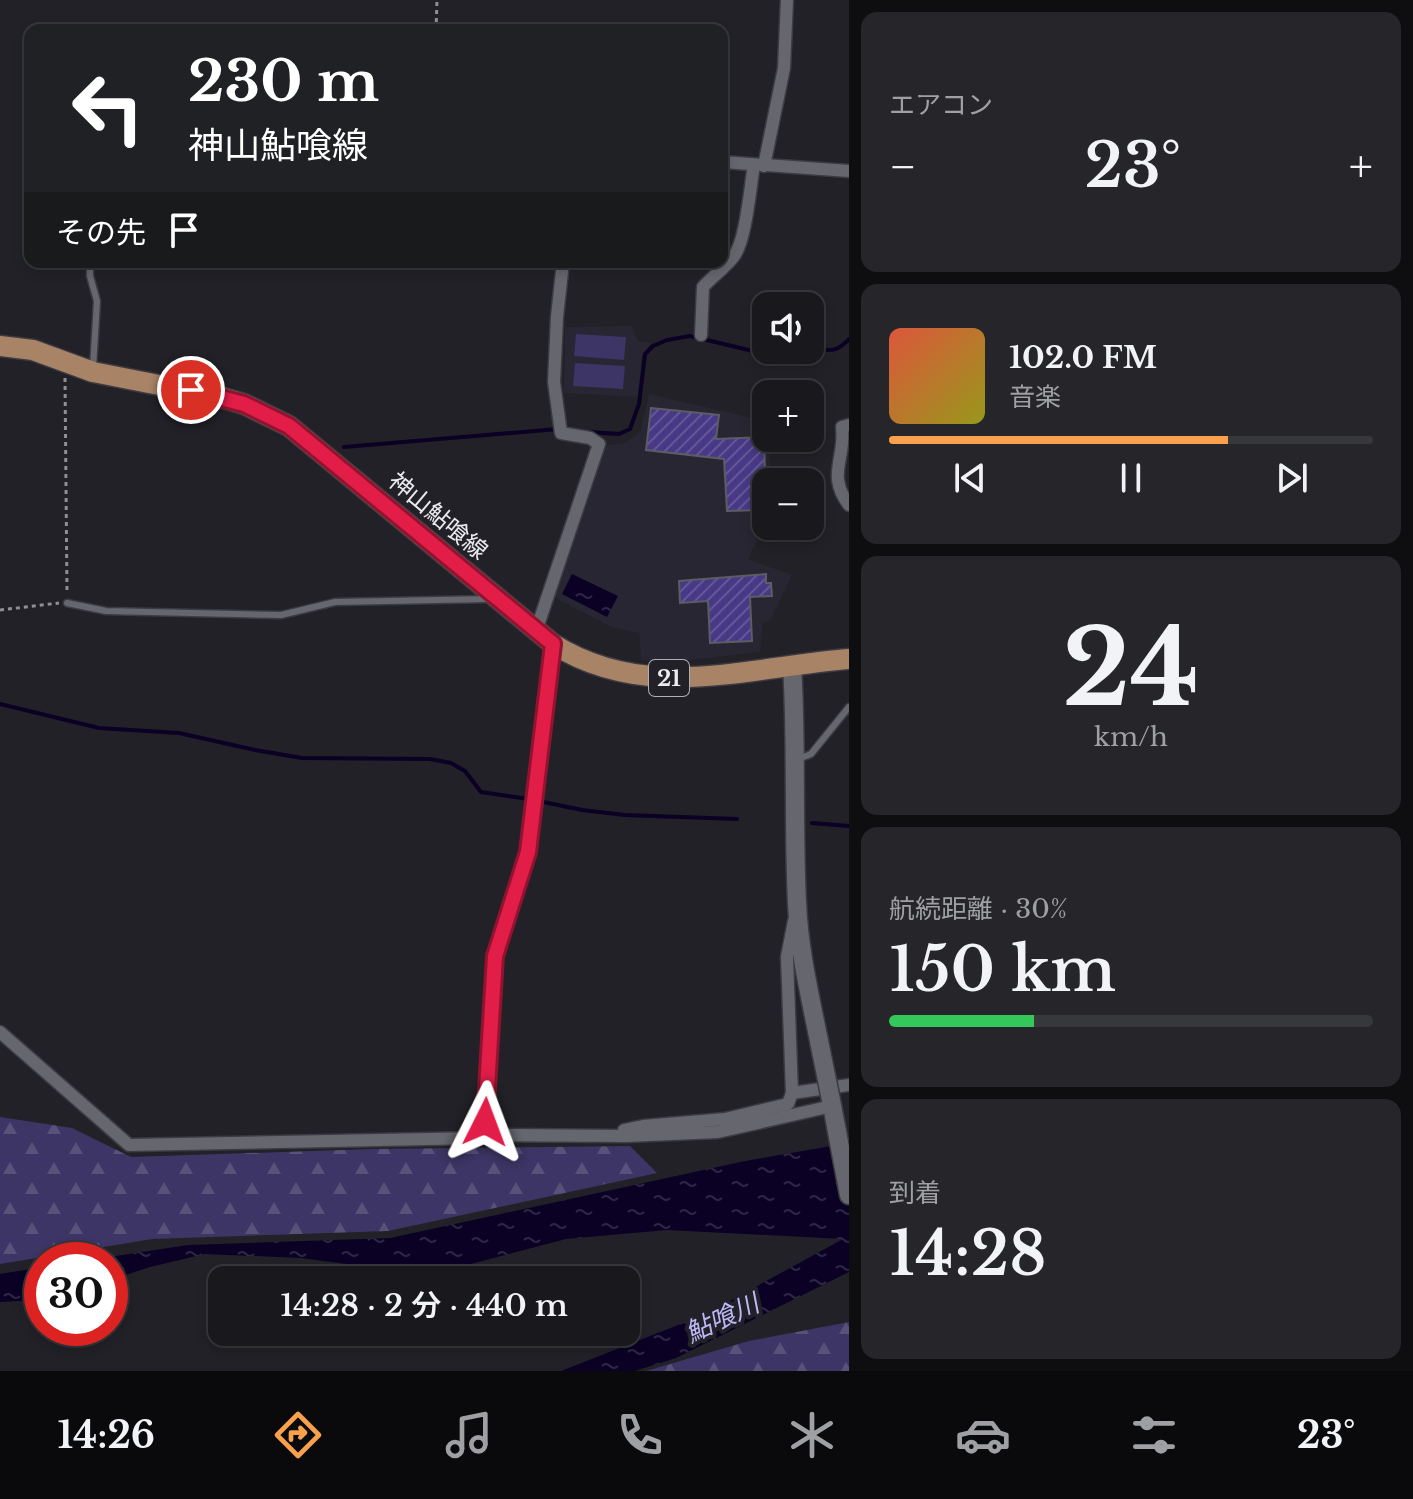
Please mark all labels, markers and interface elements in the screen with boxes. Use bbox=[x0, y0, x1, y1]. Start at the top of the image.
text: 230 m bbox=[188, 47, 379, 116]
icon: left bbox=[56, 56, 160, 160]
text: エアコン bbox=[889, 89, 993, 121]
text: 神山鮎喰線 bbox=[188, 123, 368, 168]
text: 23° bbox=[1085, 129, 1181, 203]
text: − bbox=[889, 139, 917, 194]
text: + bbox=[1349, 139, 1373, 194]
icon: arrive bbox=[162, 208, 206, 252]
text: その先 bbox=[56, 214, 146, 251]
map controls bbox=[752, 292, 824, 540]
button: sound bbox=[752, 292, 824, 364]
text: 102.0 FM bbox=[1009, 339, 1157, 376]
pin bbox=[157, 356, 225, 424]
icon: arrive bbox=[169, 368, 213, 412]
button: + bbox=[752, 380, 824, 452]
text: 音楽 bbox=[1009, 381, 1061, 413]
icon: previous bbox=[948, 456, 992, 500]
icon: pause bbox=[1109, 456, 1153, 500]
icon: next bbox=[1270, 456, 1314, 500]
street label: 神山鮎喰線 bbox=[383, 466, 494, 565]
button: − bbox=[752, 468, 824, 540]
text: 24 bbox=[1063, 604, 1199, 733]
road number: 21 bbox=[649, 660, 689, 696]
text: km/h bbox=[1094, 721, 1168, 753]
text: 航続距離 · 30% bbox=[889, 893, 1067, 925]
text: 150 km bbox=[889, 933, 1116, 1007]
position arrow bbox=[443, 1080, 527, 1164]
text: 到着 bbox=[889, 1177, 941, 1209]
text: 14:28 bbox=[889, 1217, 1047, 1291]
speed limit sign: 30 bbox=[24, 1242, 128, 1346]
water label: 鮎喰川 bbox=[680, 1286, 767, 1349]
text: 14:28 · 2 分 · 440 m bbox=[280, 1287, 568, 1324]
icon: directions bbox=[270, 1407, 326, 1463]
icon: music bbox=[441, 1407, 497, 1463]
icon: phone bbox=[612, 1407, 668, 1463]
icon: climate bbox=[784, 1407, 840, 1463]
icon: car bbox=[955, 1407, 1011, 1463]
icon: filters bbox=[1126, 1407, 1182, 1463]
text: 14:26 bbox=[58, 1413, 155, 1458]
text: 23° bbox=[1297, 1413, 1355, 1458]

